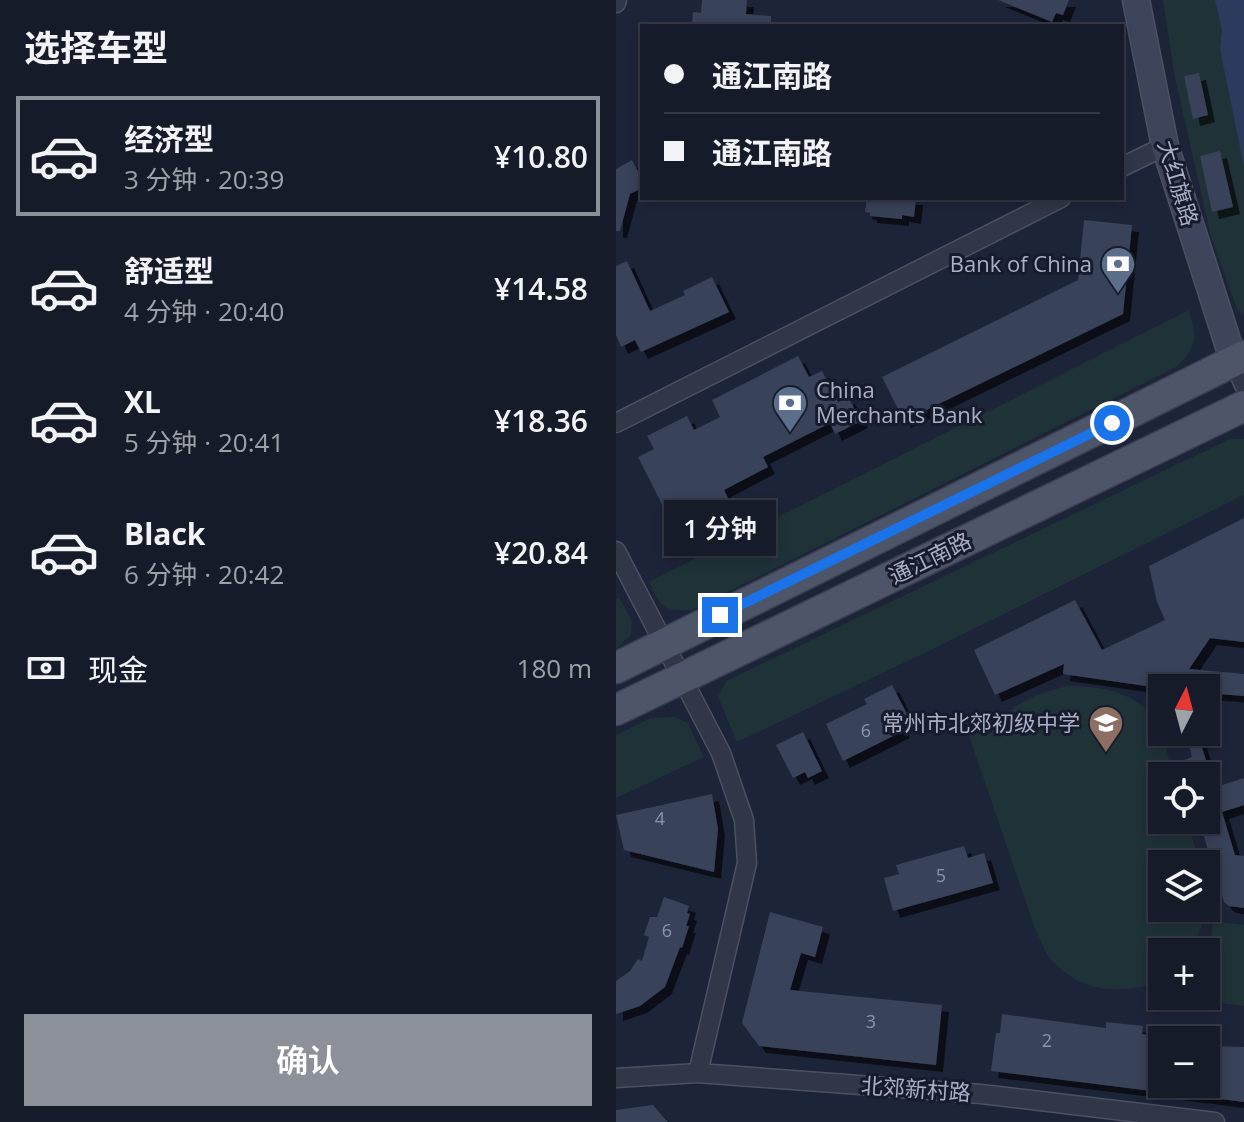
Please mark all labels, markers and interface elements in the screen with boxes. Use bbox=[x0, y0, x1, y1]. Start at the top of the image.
text: 选择车型 bbox=[24, 23, 168, 72]
text: 通江南路 bbox=[712, 55, 832, 96]
text: 经济型 bbox=[124, 118, 214, 159]
icon: car bbox=[28, 120, 100, 192]
text: 通江南路 bbox=[712, 132, 832, 173]
text: ¥10.80 bbox=[494, 136, 588, 177]
street label: 大红旗路 bbox=[1152, 136, 1206, 229]
text: 3 分钟 · 20:39 bbox=[124, 161, 284, 197]
bank icon: Bank of China bbox=[1099, 245, 1137, 295]
place label: Bank of China bbox=[950, 248, 1092, 278]
text: 舒适型 bbox=[124, 250, 214, 291]
icon: car bbox=[28, 252, 100, 324]
text: ¥14.58 bbox=[494, 268, 588, 309]
text: 4 分钟 · 20:40 bbox=[124, 293, 284, 329]
place label: China Merchants Bank bbox=[816, 374, 983, 429]
text: XL bbox=[124, 381, 161, 422]
icon: car bbox=[28, 384, 100, 456]
bank icon: China Merchants Bank bbox=[771, 384, 809, 434]
text: ¥18.36 bbox=[494, 400, 588, 441]
route start bbox=[1094, 405, 1130, 441]
text: 5 分钟 · 20:41 bbox=[124, 424, 284, 460]
callout: 1 分钟 bbox=[664, 499, 776, 555]
text: 1 分钟 bbox=[683, 510, 757, 546]
text: Black bbox=[124, 513, 205, 554]
icon: car bbox=[28, 516, 100, 588]
street label: 通江南路 bbox=[883, 524, 976, 590]
text: ¥20.84 bbox=[494, 532, 588, 573]
text: 6 分钟 · 20:42 bbox=[124, 556, 284, 592]
route end bbox=[702, 597, 738, 633]
icon: cash bbox=[24, 646, 68, 690]
text: 现金 bbox=[88, 649, 148, 690]
text: 180 m bbox=[517, 650, 592, 686]
north arrow bbox=[1148, 674, 1220, 746]
map controls bbox=[1148, 674, 1220, 1098]
school or university icon: 常州市北郊初级中学 bbox=[1087, 704, 1125, 754]
place label: 常州市北郊初级中学 bbox=[882, 707, 1080, 737]
house number: 6 bbox=[861, 718, 871, 742]
button: locate bbox=[1148, 762, 1220, 834]
house number: 4 bbox=[655, 806, 665, 830]
button: layers bbox=[1148, 850, 1220, 922]
house number: 5 bbox=[936, 863, 946, 887]
house number: 6 bbox=[662, 918, 672, 942]
button: + bbox=[1148, 938, 1220, 1010]
house number: 3 bbox=[866, 1009, 876, 1033]
button: 确认 bbox=[24, 1014, 592, 1106]
button: − bbox=[1148, 1026, 1220, 1098]
house number: 2 bbox=[1042, 1028, 1052, 1052]
street label: 北郊新村路 bbox=[860, 1069, 972, 1107]

